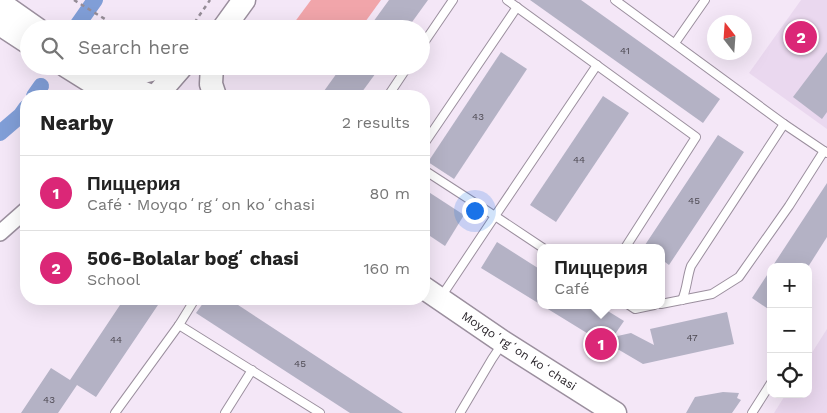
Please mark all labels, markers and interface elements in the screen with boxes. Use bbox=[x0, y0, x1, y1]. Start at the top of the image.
north arrow bbox=[707, 15, 752, 60]
pin: 2 bbox=[785, 18, 817, 56]
search box bbox=[20, 20, 430, 75]
icon: search bbox=[38, 34, 66, 62]
text: Search here bbox=[78, 36, 189, 59]
house number: 41 bbox=[620, 45, 630, 56]
text: Nearby bbox=[40, 110, 113, 135]
house number: 43 bbox=[472, 111, 484, 122]
text: 2 results bbox=[342, 113, 410, 132]
house number: 44 bbox=[573, 154, 585, 165]
text: Пиццерия bbox=[87, 172, 181, 195]
text: 1 bbox=[53, 184, 59, 203]
text: 80 m bbox=[369, 184, 410, 203]
text: Café · Moyqoʻrgʻon koʻchasi bbox=[87, 195, 315, 214]
house number: 45 bbox=[688, 195, 700, 206]
your location bbox=[462, 198, 488, 224]
popup bbox=[537, 244, 665, 309]
text: 506-Bolalar bogʻchasi bbox=[87, 247, 299, 270]
text: Пиццерия bbox=[554, 256, 648, 279]
text: 2 bbox=[51, 259, 61, 278]
text: 160 m bbox=[363, 259, 410, 278]
map controls bbox=[767, 263, 812, 398]
button: + bbox=[767, 263, 812, 308]
text: School bbox=[87, 270, 140, 289]
text: Café bbox=[554, 279, 589, 298]
button: − bbox=[767, 308, 812, 353]
street label: Moyqoʻrgʻon koʻchasi bbox=[459, 309, 579, 393]
pin: 1 bbox=[585, 325, 617, 363]
house number: 47 bbox=[686, 332, 698, 343]
house number: 44 bbox=[110, 334, 122, 345]
button: locate bbox=[767, 353, 812, 398]
house number: 45 bbox=[294, 358, 306, 369]
house number: 43 bbox=[43, 394, 55, 405]

